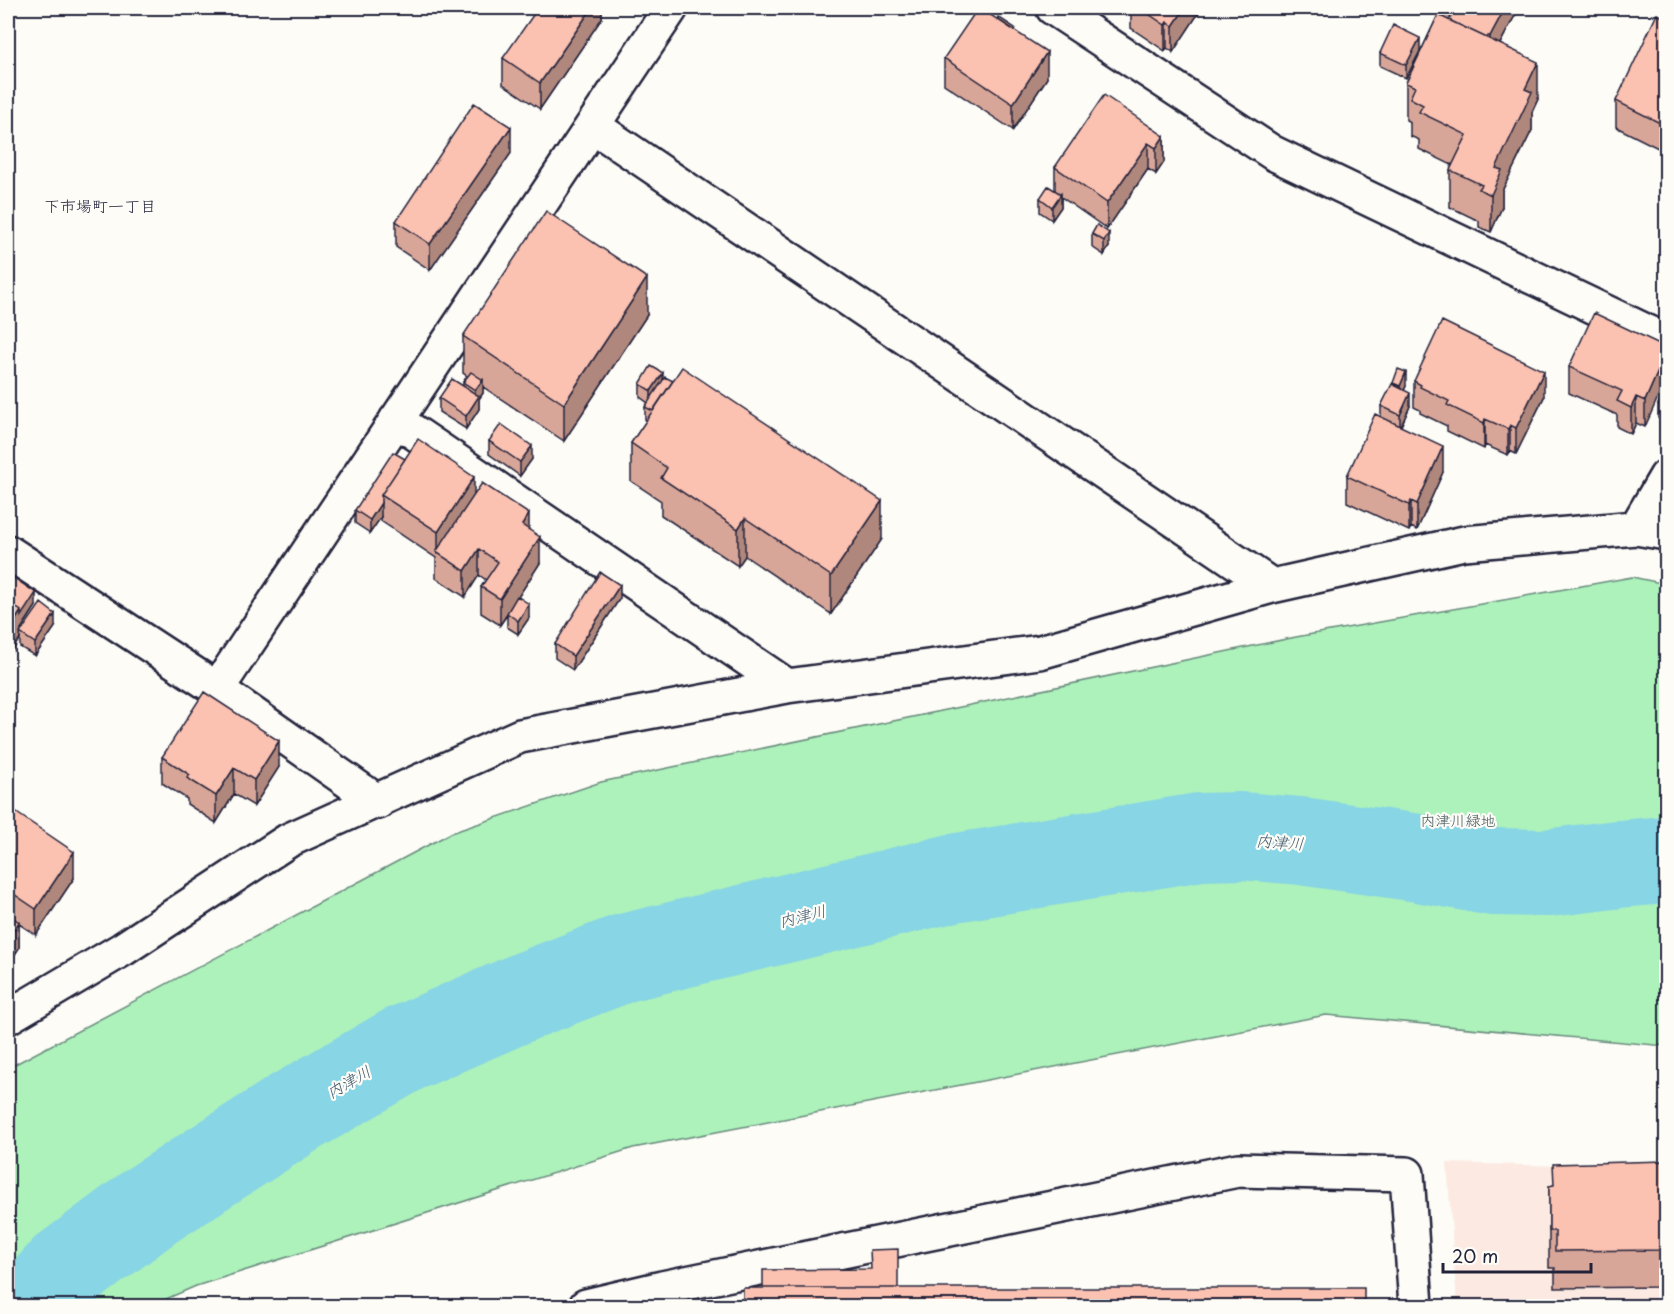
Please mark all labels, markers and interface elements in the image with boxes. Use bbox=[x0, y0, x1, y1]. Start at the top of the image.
district label: 下市場町一丁目 bbox=[44, 193, 156, 217]
park label: 内津川緑地 bbox=[1420, 808, 1496, 831]
water label: 内津川 bbox=[1255, 827, 1305, 855]
water label: 内津川 bbox=[776, 898, 828, 932]
water label: 内津川 bbox=[321, 1059, 375, 1103]
scale bar bbox=[1443, 1236, 1592, 1274]
text: 20 m bbox=[1452, 1242, 1498, 1269]

